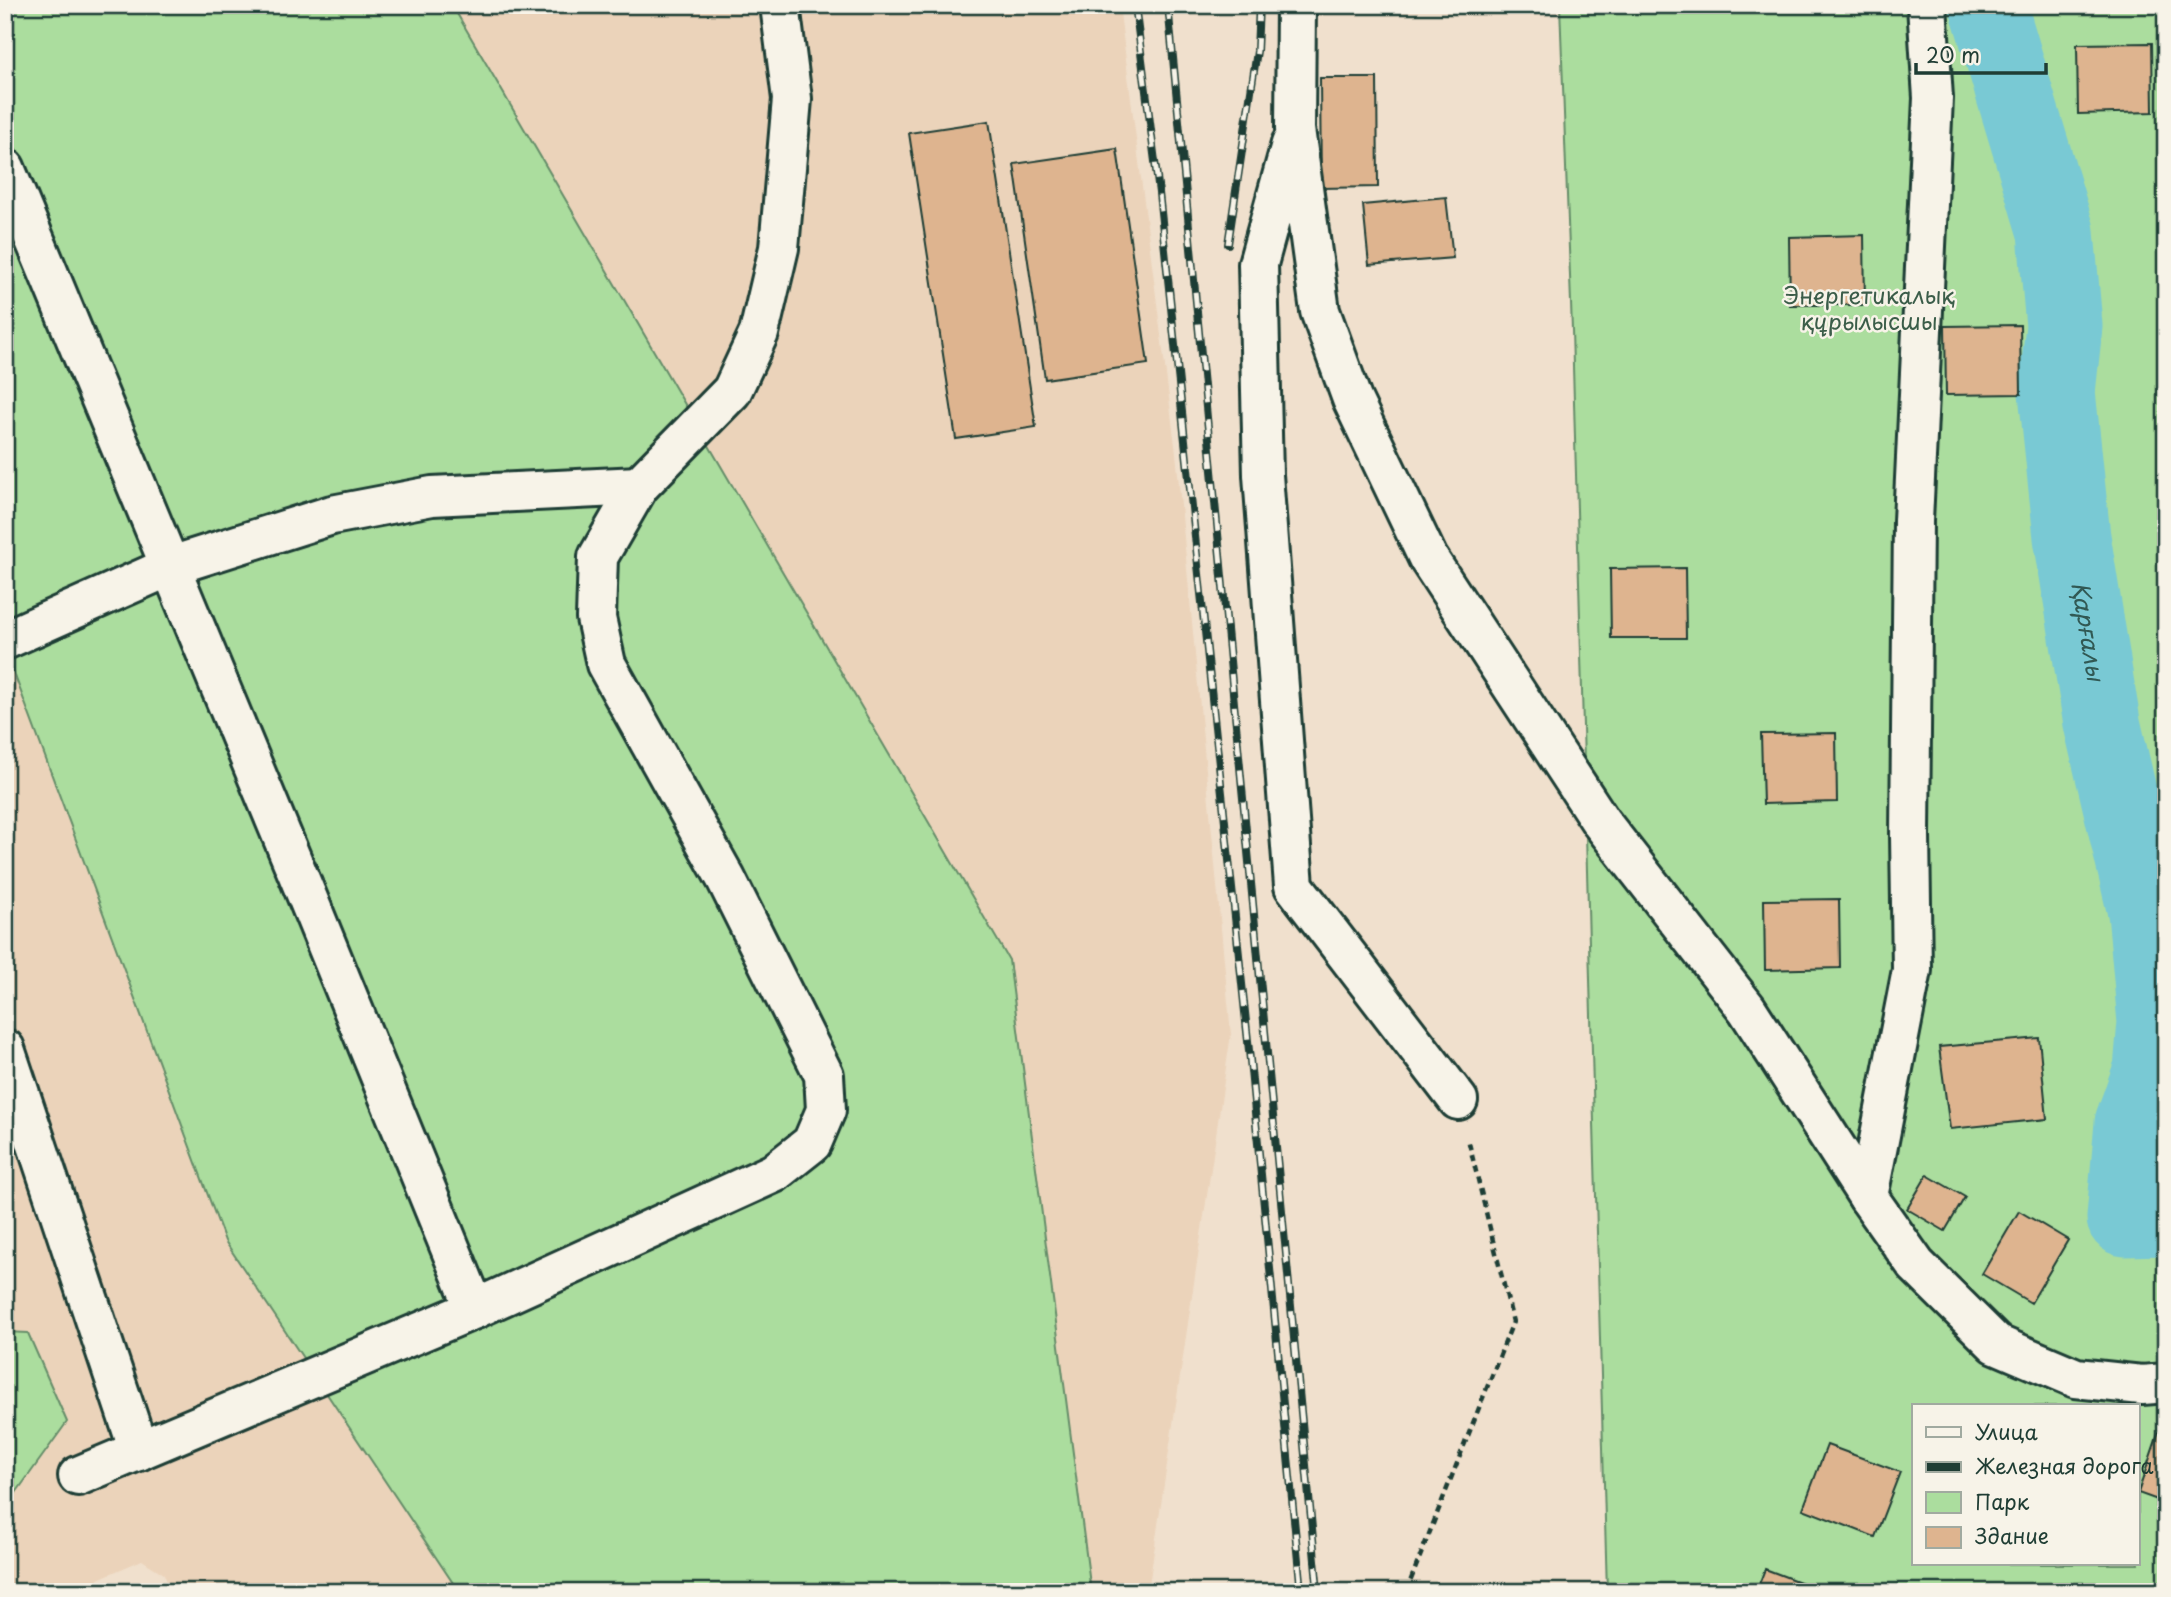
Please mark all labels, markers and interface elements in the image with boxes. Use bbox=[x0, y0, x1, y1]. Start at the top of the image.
scale bar bbox=[1916, 32, 2045, 76]
text: 20 m bbox=[1926, 38, 1980, 70]
park label: Энергетикалық құрылысшы bbox=[1783, 277, 1955, 338]
water label: Қарғалы bbox=[2063, 579, 2115, 686]
legend bbox=[1912, 1404, 2140, 1566]
text: Улица bbox=[1975, 1415, 2038, 1447]
text: Железная дорога bbox=[1975, 1449, 2153, 1481]
text: Парк bbox=[1975, 1485, 2030, 1517]
text: Здание bbox=[1975, 1519, 2049, 1551]

